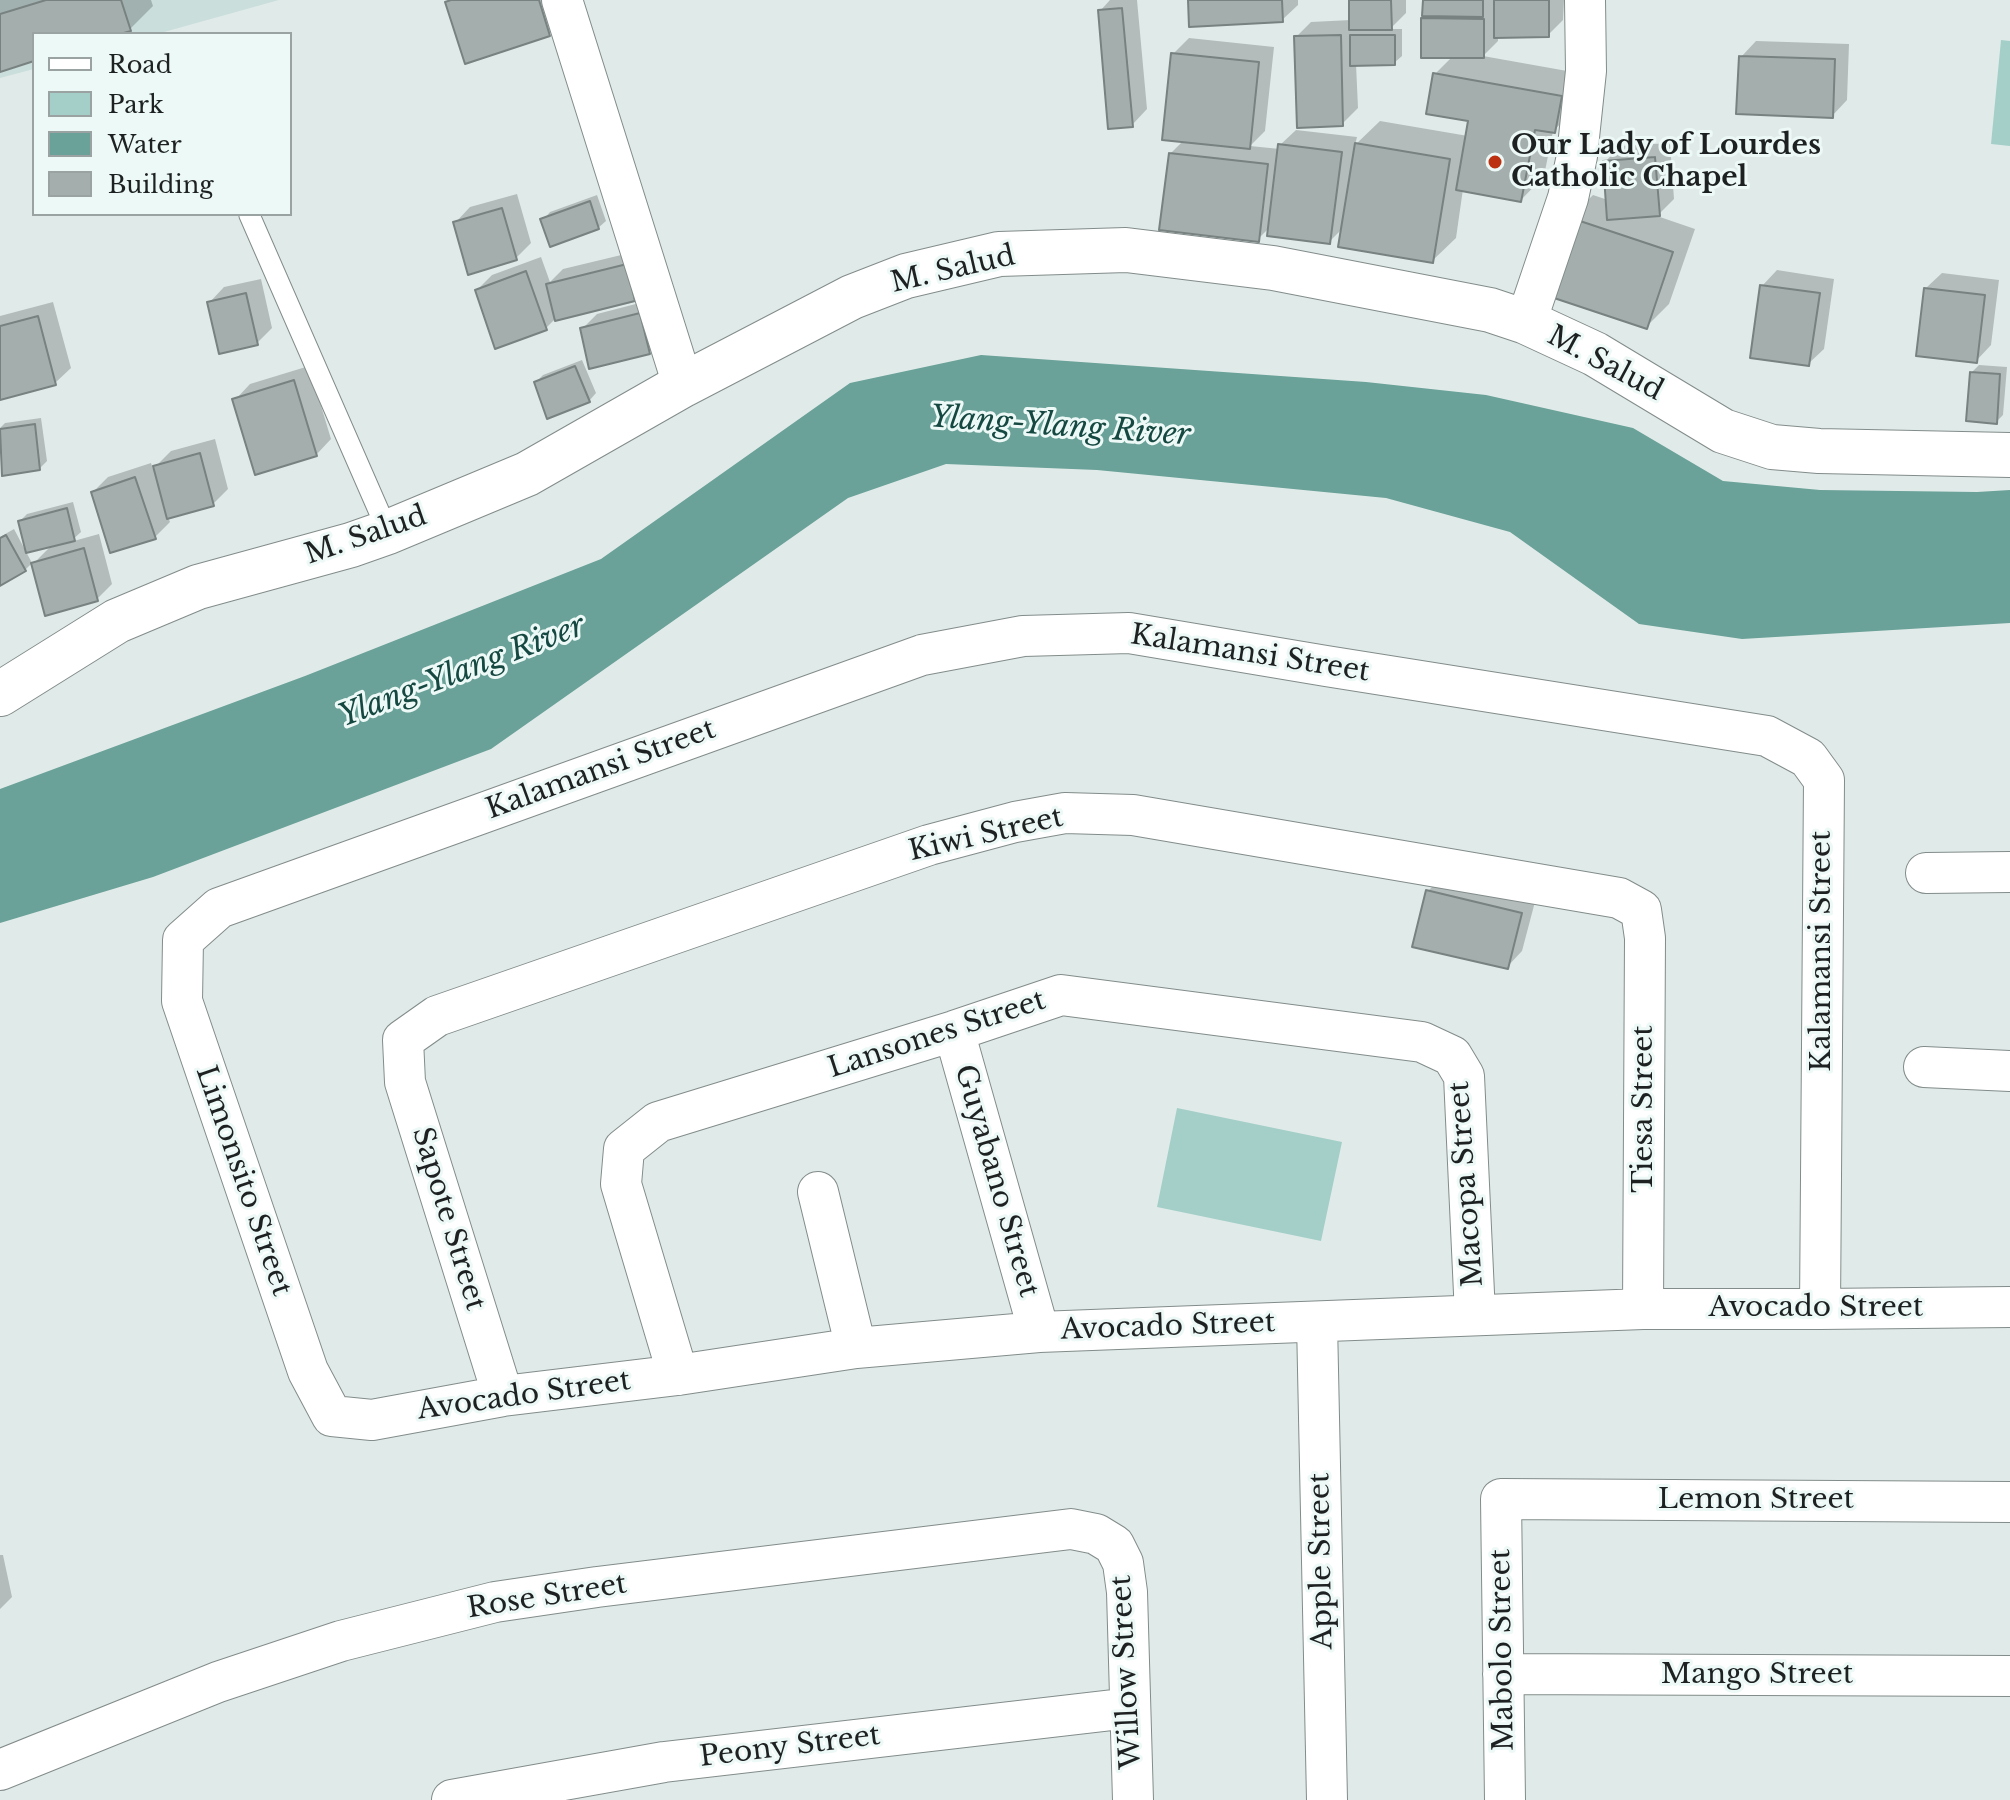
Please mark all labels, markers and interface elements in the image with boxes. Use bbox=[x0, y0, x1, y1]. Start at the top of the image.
legend bbox=[32, 32, 292, 216]
text: Road bbox=[108, 50, 172, 79]
text: Park bbox=[108, 90, 164, 119]
place label: Our Lady of Lourdes Catholic Chapel bbox=[1511, 129, 1821, 195]
text: Water bbox=[108, 130, 182, 159]
marker: Our Lady of Lourdes Catholic Chapel bbox=[1486, 153, 1504, 171]
text: Building bbox=[108, 170, 214, 199]
street label: M. Salud bbox=[888, 239, 1018, 301]
street label: M. Salud bbox=[1541, 320, 1669, 408]
water label: Ylang-Ylang River bbox=[929, 400, 1191, 454]
street label: M. Salud bbox=[301, 500, 431, 572]
water label: Ylang-Ylang River bbox=[334, 608, 590, 736]
street label: Kalamansi Street bbox=[1128, 619, 1372, 689]
street label: Kalamansi Street bbox=[482, 713, 720, 827]
street label: Kiwi Street bbox=[906, 801, 1066, 869]
street label: Kalamansi Street bbox=[1805, 830, 1839, 1072]
street label: Lansones Street bbox=[824, 984, 1050, 1086]
street label: Tiesa Street bbox=[1627, 1025, 1661, 1193]
street label: Guyabano Street bbox=[947, 1061, 1045, 1301]
street label: Limonsito Street bbox=[188, 1062, 298, 1300]
street label: Macopa Street bbox=[1443, 1080, 1491, 1288]
street label: Sapote Street bbox=[404, 1123, 492, 1315]
street label: Avocado Street bbox=[1709, 1291, 1923, 1325]
street label: Avocado Street bbox=[1060, 1306, 1276, 1348]
street label: Avocado Street bbox=[415, 1364, 633, 1428]
street label: Apple Street bbox=[1304, 1472, 1340, 1650]
street label: Lemon Street bbox=[1658, 1483, 1854, 1517]
street label: Mabolo Street bbox=[1484, 1549, 1522, 1751]
street label: Rose Street bbox=[465, 1568, 629, 1626]
street label: Willow Street bbox=[1105, 1574, 1149, 1770]
street label: Mango Street bbox=[1661, 1658, 1853, 1692]
street label: Peony Street bbox=[698, 1719, 882, 1775]

